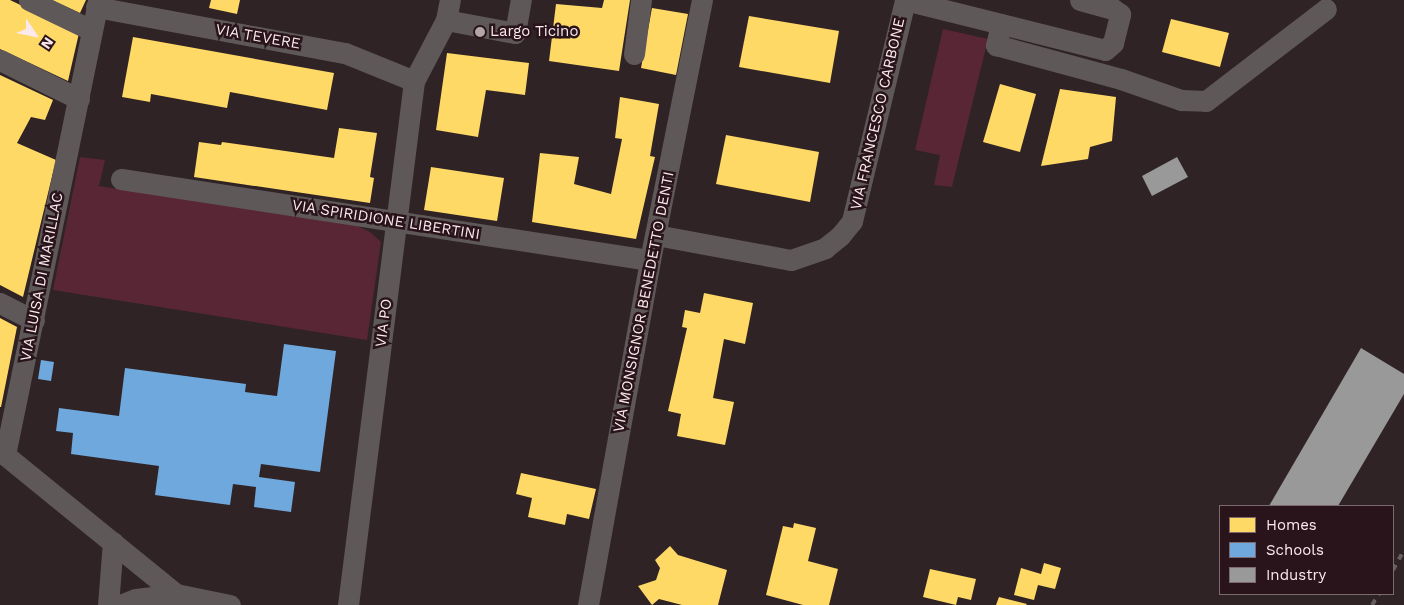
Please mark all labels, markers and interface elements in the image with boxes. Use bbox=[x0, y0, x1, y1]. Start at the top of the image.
north arrow bbox=[10, 10, 60, 60]
street label: VIA FRANCESCO CARBONE bbox=[847, 16, 909, 212]
street label: VIA TEVERE bbox=[214, 21, 302, 53]
place label: Largo Ticino bbox=[490, 23, 579, 41]
marker: Largo Ticino bbox=[474, 26, 486, 38]
text: N bbox=[38, 35, 57, 52]
street label: VIA MONSIGNOR BENEDETTO DENTI bbox=[610, 170, 678, 434]
street label: VIA LUISA DI MARILLAC bbox=[17, 190, 67, 364]
street label: VIA SPIRIDIONE LIBERTINI bbox=[291, 196, 481, 244]
street label: VIA PO bbox=[372, 297, 396, 349]
legend bbox=[1219, 505, 1394, 595]
text: Homes bbox=[1266, 516, 1317, 534]
text: Schools bbox=[1266, 541, 1324, 559]
text: Industry bbox=[1266, 566, 1326, 584]

